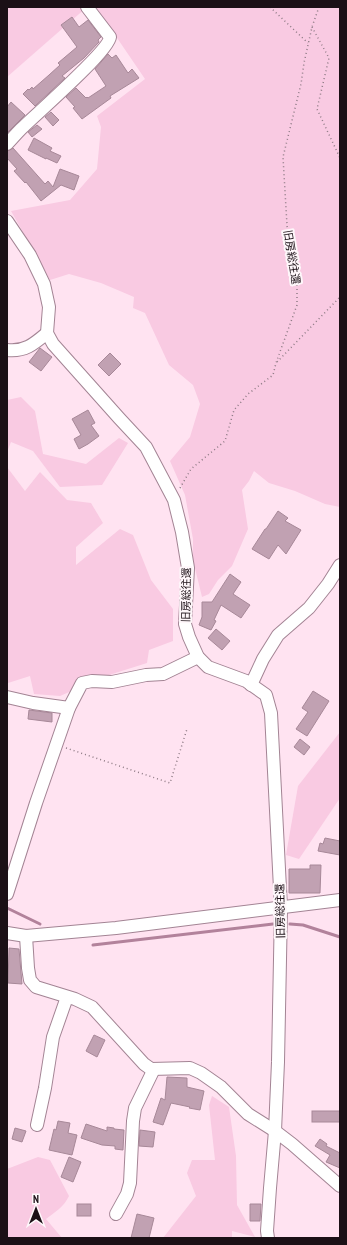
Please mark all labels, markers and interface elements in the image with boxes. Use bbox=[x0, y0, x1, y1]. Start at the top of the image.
street label: 旧房総往還 bbox=[281, 229, 303, 285]
street label: 旧房総往還 bbox=[179, 567, 193, 623]
street label: 旧房総往還 bbox=[273, 883, 287, 939]
north arrow bbox=[16, 1189, 56, 1229]
text: N bbox=[33, 1192, 39, 1206]

